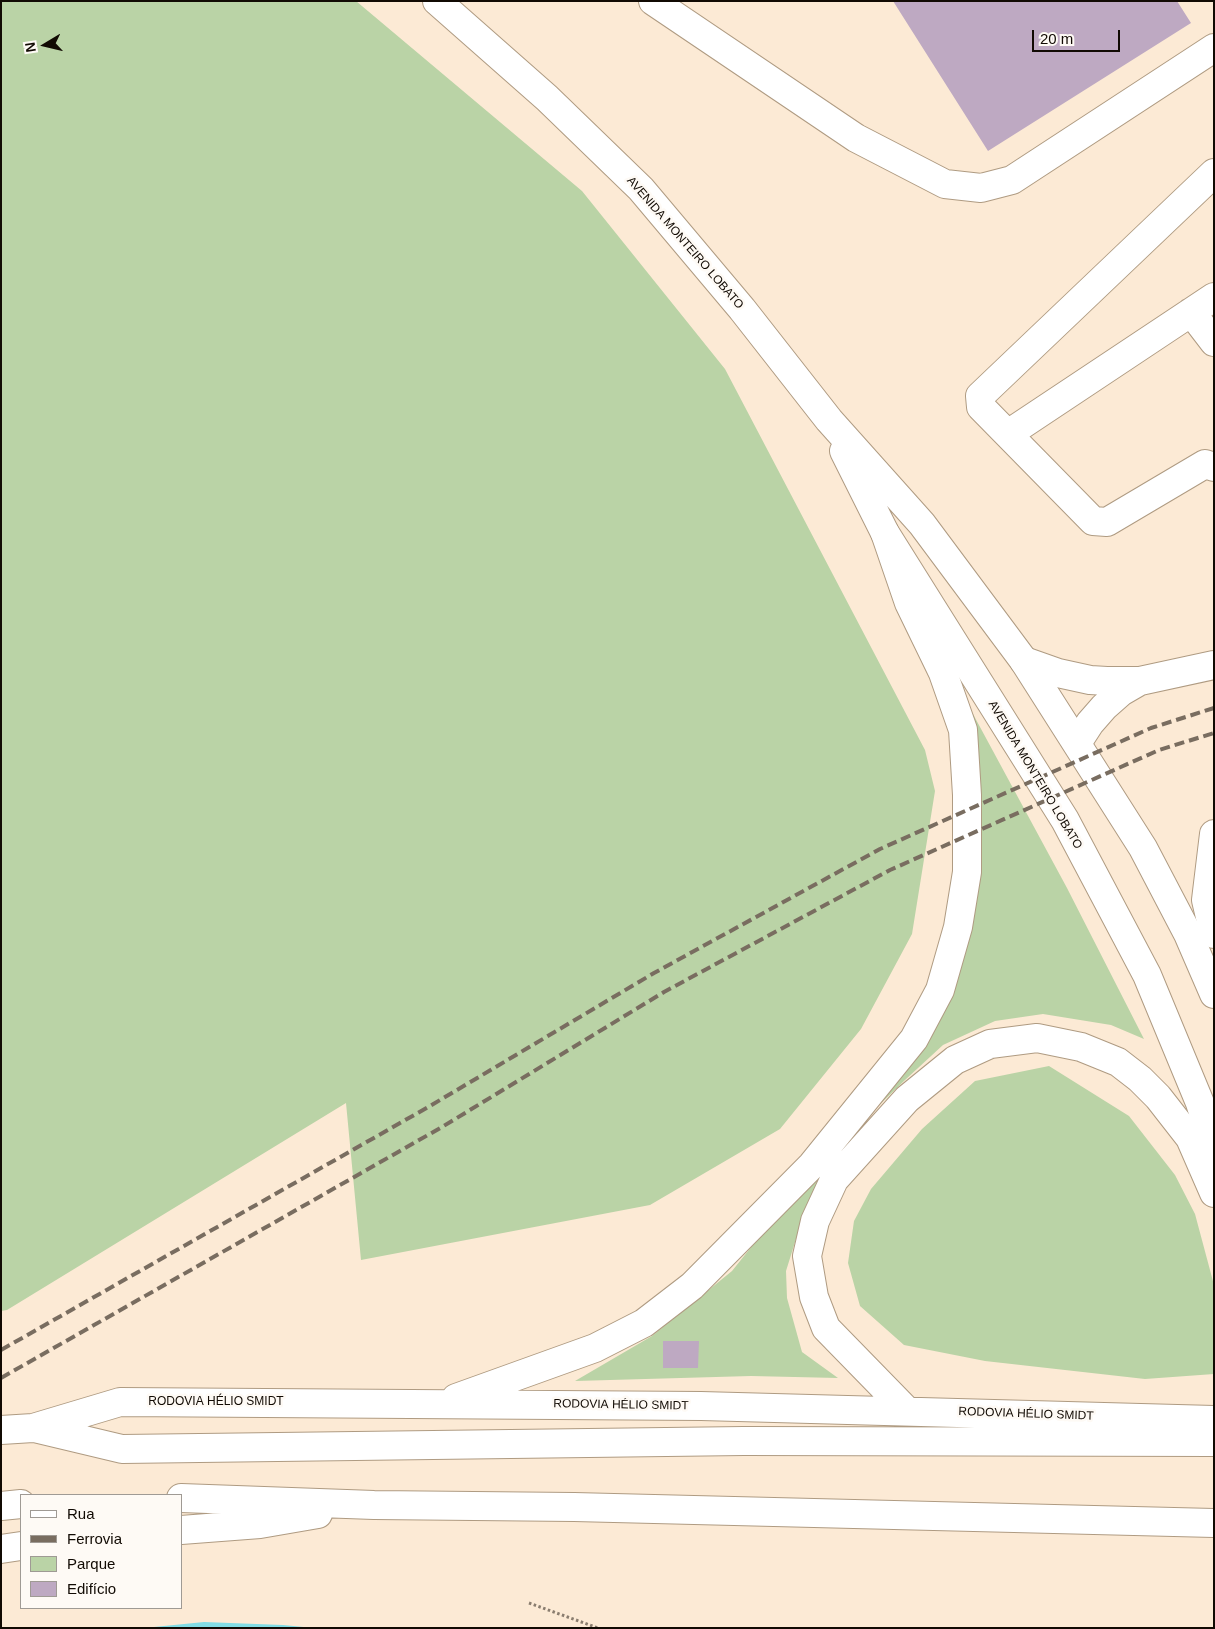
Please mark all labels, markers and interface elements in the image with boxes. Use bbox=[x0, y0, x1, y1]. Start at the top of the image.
north arrow bbox=[20, 20, 70, 70]
scale bar bbox=[1035, 20, 1122, 52]
text: 20 m bbox=[1040, 30, 1073, 47]
text: N bbox=[21, 41, 39, 54]
street label: AVENIDA MONTEIRO LOBATO bbox=[624, 174, 746, 312]
street label: AVENIDA MONTEIRO LOBATO bbox=[985, 698, 1085, 852]
street label: RODOVIA HÉLIO SMIDT bbox=[148, 1395, 284, 1409]
street label: RODOVIA HÉLIO SMIDT bbox=[553, 1397, 689, 1413]
street label: RODOVIA HÉLIO SMIDT bbox=[958, 1404, 1094, 1424]
legend bbox=[20, 1494, 182, 1609]
text: Rua bbox=[67, 1505, 95, 1522]
text: Ferrovia bbox=[67, 1530, 122, 1547]
text: Parque bbox=[67, 1555, 115, 1572]
text: Edifício bbox=[67, 1580, 116, 1597]

